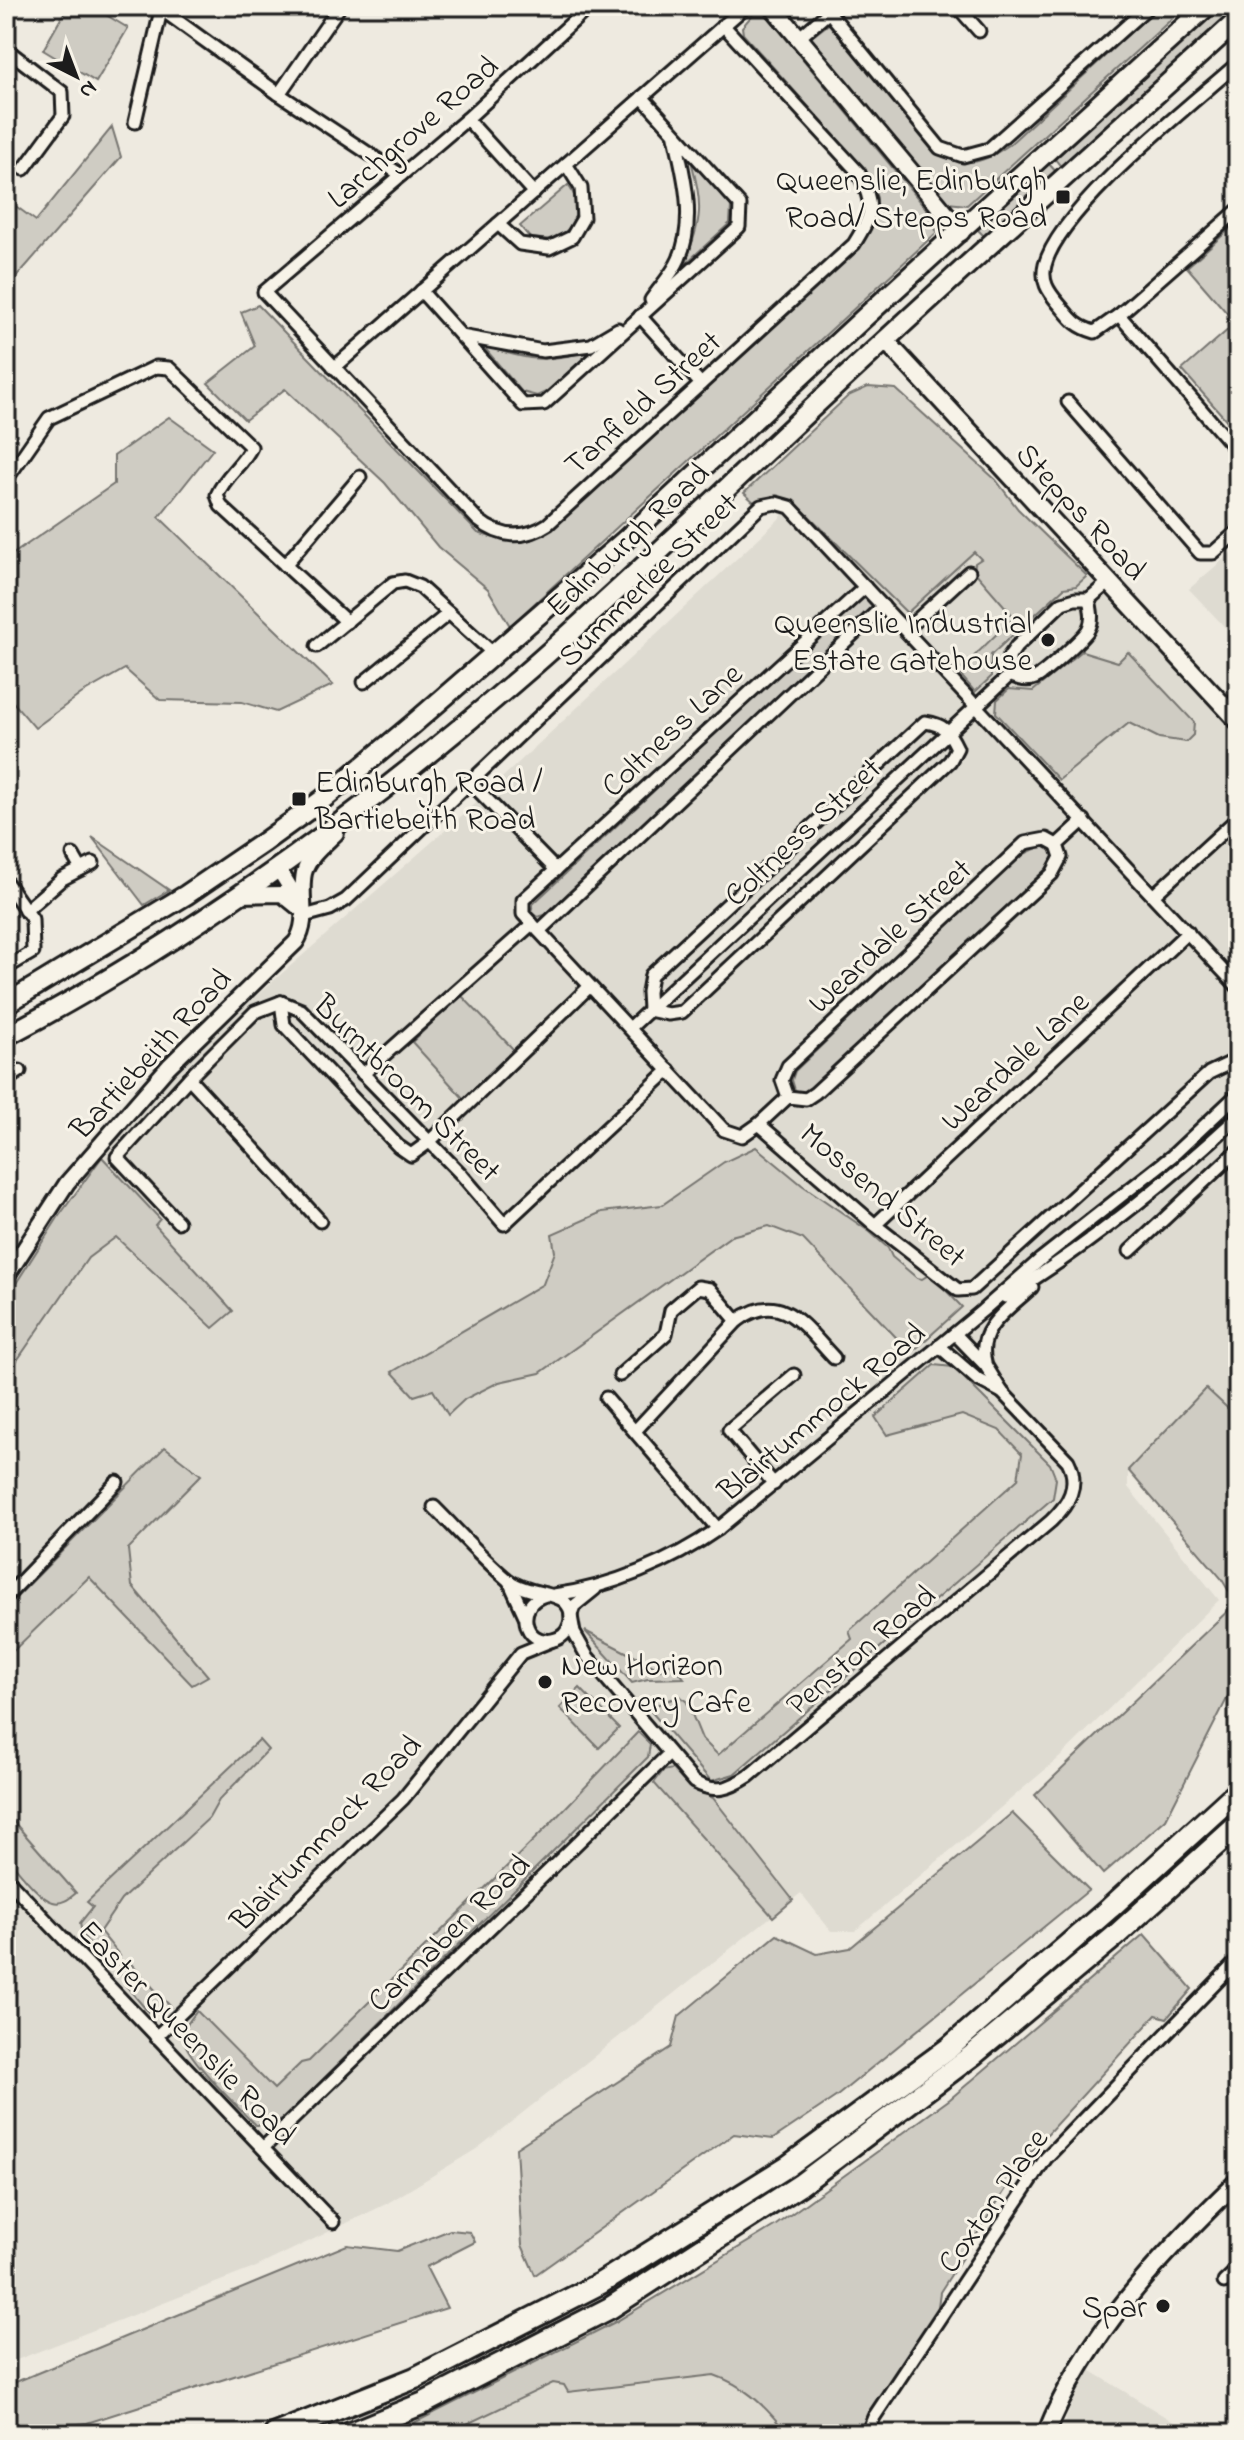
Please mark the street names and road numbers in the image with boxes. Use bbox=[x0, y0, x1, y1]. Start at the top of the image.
street label: Larchgrove Road bbox=[318, 45, 511, 222]
street label: Tanfield Street bbox=[555, 321, 734, 488]
street label: Stepps Road bbox=[1003, 434, 1156, 593]
street label: Edinburgh Road bbox=[537, 453, 722, 630]
street label: Summerlee Street bbox=[548, 483, 751, 680]
street label: Coltness Lane bbox=[592, 653, 755, 810]
street label: Coltness Street bbox=[715, 748, 894, 919]
street label: Weardale Street bbox=[799, 849, 984, 1026]
street label: Bartiebeith Road bbox=[60, 959, 245, 1153]
street label: Weardale Lane bbox=[931, 981, 1102, 1144]
street label: Burntbroom Street bbox=[300, 984, 511, 1195]
street label: Mossend Street bbox=[788, 1113, 976, 1281]
street label: Blairtummock Road bbox=[708, 1312, 938, 1516]
street label: Penston Road bbox=[777, 1575, 948, 1729]
street label: Blairtummock Road bbox=[220, 1725, 434, 1945]
street label: Carmaben Road bbox=[358, 1844, 543, 2025]
street label: Easter Queenslie Road bbox=[65, 1911, 306, 2158]
street label: Coxton Place bbox=[928, 2119, 1063, 2284]

